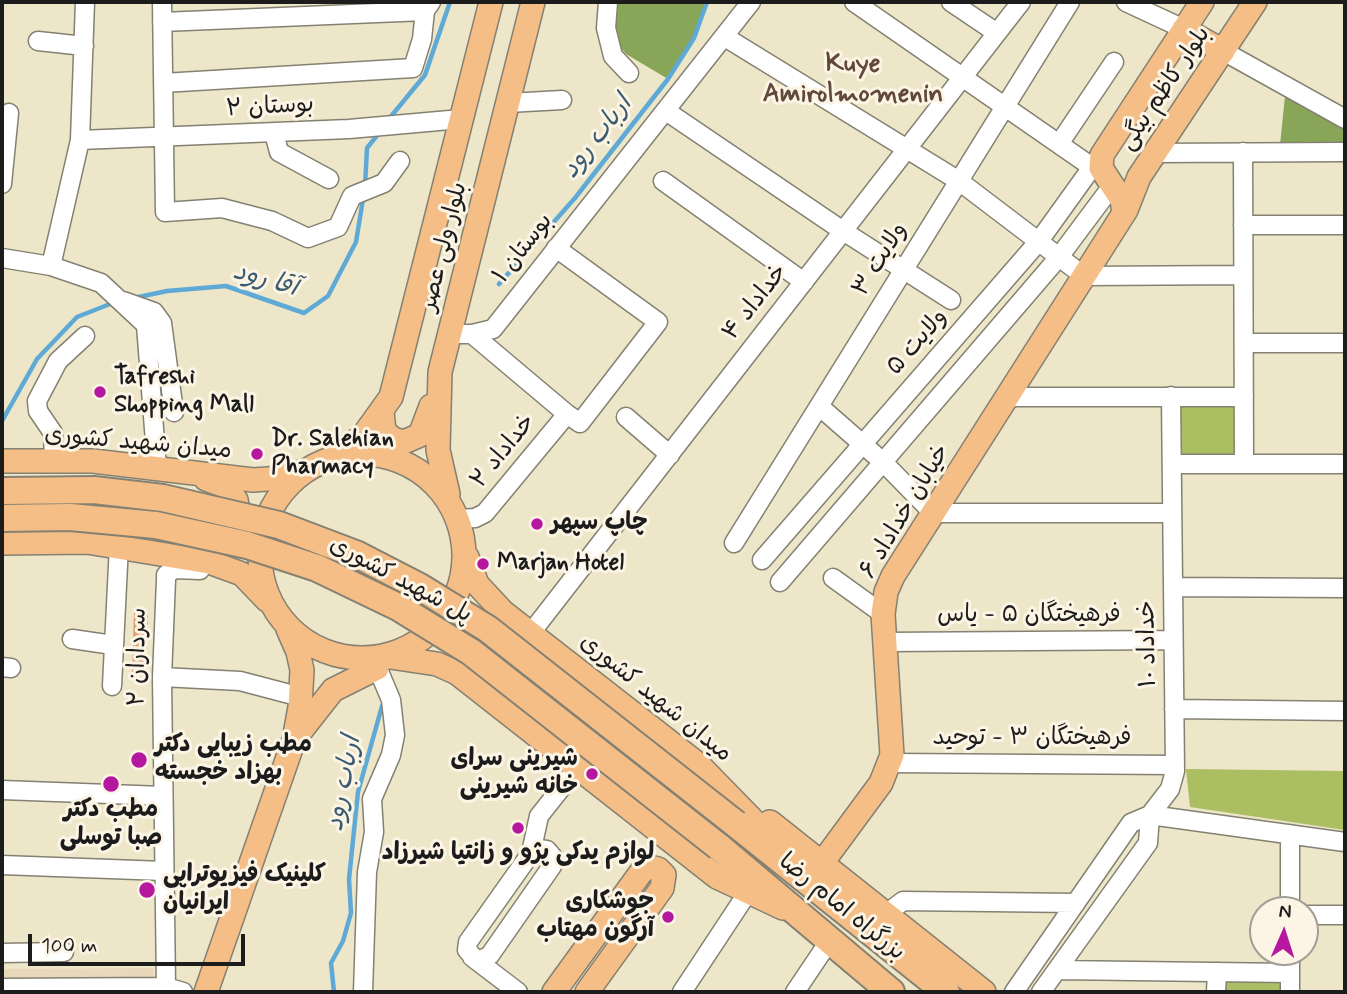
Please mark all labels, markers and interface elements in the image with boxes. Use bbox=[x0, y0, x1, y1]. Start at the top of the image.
street label: بلوار کاظم بیگی bbox=[1114, 21, 1218, 157]
district label: Kuye Amirolmomenin bbox=[763, 50, 943, 112]
street label: بوستان ۲ bbox=[225, 91, 315, 125]
water label: ارباب رود bbox=[556, 91, 640, 185]
street label: بلوار ولی عصر bbox=[415, 179, 475, 315]
street label: بوستان ۱ bbox=[488, 208, 560, 290]
street label: ولایت ۳ bbox=[847, 218, 915, 302]
water label: آقا رود bbox=[229, 257, 301, 305]
street label: خداداد ۴ bbox=[717, 259, 795, 347]
street label: ولایت ۵ bbox=[881, 304, 955, 382]
place label: Tafreshi Shopping Mall bbox=[114, 364, 254, 420]
marker: Tafreshi Shopping Mall bbox=[92, 384, 108, 400]
street label: خداداد ۲ bbox=[465, 409, 543, 495]
street label: میدان شهید کشوری bbox=[43, 421, 233, 467]
place label: Dr. Salehian Pharmacy bbox=[271, 426, 394, 482]
street label: خیابان خداداد ۶ bbox=[855, 440, 957, 584]
marker: Dr. Salehian Pharmacy bbox=[249, 446, 265, 462]
place label: چاپ سپهر bbox=[551, 510, 648, 538]
marker: چاپ سپهر bbox=[529, 516, 545, 532]
street label: پل شهید کشوری bbox=[324, 531, 476, 631]
place label: Marjan Hotel bbox=[497, 550, 624, 578]
marker: Marjan Hotel bbox=[475, 556, 491, 572]
street label: خداداد ۱۰ bbox=[1134, 600, 1164, 688]
street label: فرهیختگان ۵ - یاس bbox=[937, 602, 1121, 630]
street label: سرداران ۲ bbox=[124, 607, 154, 707]
street label: میدان شهید کشوری bbox=[573, 629, 737, 769]
street label: فرهیختگان ۳ - توحید bbox=[932, 725, 1132, 753]
place label: مطب زیبایی دکتر بهزاد خجسته bbox=[155, 732, 312, 788]
water label: ارباب رود bbox=[321, 734, 369, 834]
place label: شیرینی سرای خانه شیرینی bbox=[450, 746, 578, 802]
marker: مطب زیبایی دکتر بهزاد خجسته bbox=[129, 750, 149, 770]
marker: شیرینی سرای خانه شیرینی bbox=[584, 766, 600, 782]
marker: مطب دکتر صبا توسلی bbox=[101, 774, 121, 794]
place label: مطب دکتر صبا توسلی bbox=[60, 797, 162, 853]
marker: لوازم یدکی پژو و زانتیا شیرزاد bbox=[510, 820, 526, 836]
place label: لوازم یدکی پژو و زانتیا شیرزاد bbox=[382, 840, 654, 868]
street label: بزرگراه امام رضا bbox=[772, 848, 910, 968]
place label: کلینیک فیزیوتراپی ایرانیان bbox=[163, 862, 326, 918]
marker: کلینیک فیزیوتراپی ایرانیان bbox=[137, 880, 157, 900]
place label: جوشکاری آرگون مهتاب bbox=[537, 889, 654, 945]
north arrow bbox=[1249, 896, 1319, 966]
text: N bbox=[1278, 899, 1292, 924]
marker: جوشکاری آرگون مهتاب bbox=[660, 909, 676, 925]
scale bar bbox=[32, 920, 248, 964]
text: 100 m bbox=[41, 932, 97, 960]

